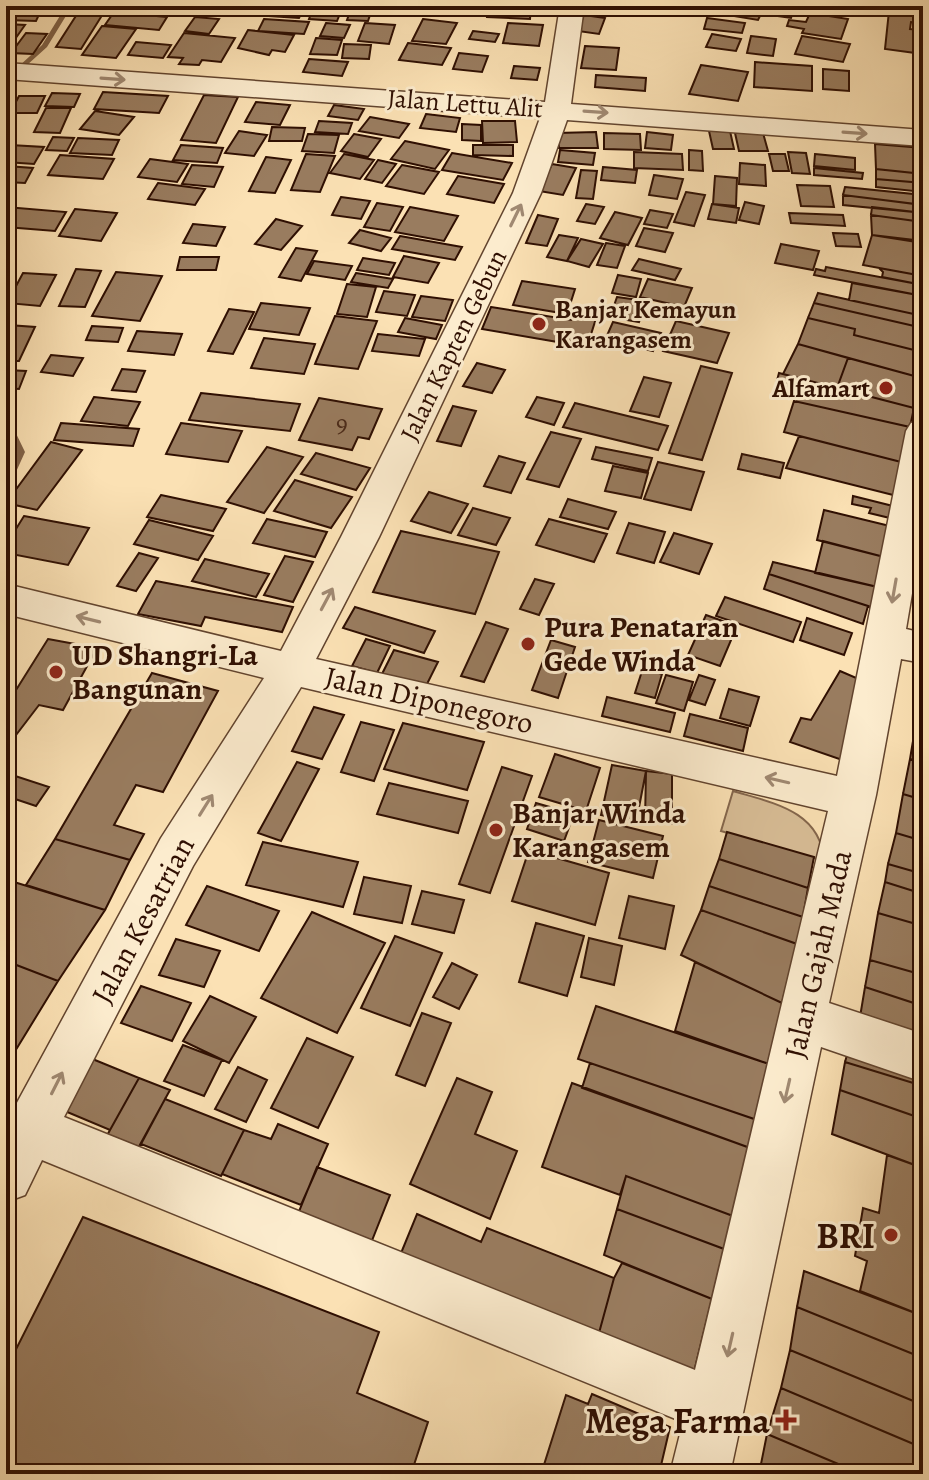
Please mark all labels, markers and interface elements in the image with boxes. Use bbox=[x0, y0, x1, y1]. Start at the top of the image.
one-way arrow bbox=[99, 72, 126, 87]
street label: Jalan Lettu Alit bbox=[386, 81, 544, 126]
one-way arrow bbox=[582, 105, 609, 120]
one-way arrow bbox=[841, 126, 868, 141]
one-way arrow bbox=[509, 204, 524, 228]
street label: Jalan Kapten Gebun bbox=[392, 244, 515, 447]
place label: Banjar Kemayun Karangasem bbox=[555, 292, 737, 357]
marker: Banjar Kemayun Karangasem bbox=[530, 315, 548, 333]
place label: Alfamart bbox=[771, 371, 870, 406]
marker: Alfamart bbox=[877, 379, 895, 397]
house number: 9 bbox=[336, 406, 348, 441]
one-way arrow bbox=[886, 578, 901, 603]
one-way arrow bbox=[320, 588, 336, 612]
place label: Pura Penataran Gede Winda bbox=[544, 607, 739, 681]
one-way arrow bbox=[75, 610, 101, 625]
place label: UD Shangri-La Bangunan bbox=[72, 635, 258, 709]
marker: Pura Penataran Gede Winda bbox=[519, 635, 537, 653]
street label: Jalan Diponegoro bbox=[321, 657, 537, 743]
marker: UD Shangri-La Bangunan bbox=[47, 663, 65, 681]
one-way arrow bbox=[765, 772, 790, 787]
place label: Banjar Winda Karangasem bbox=[512, 793, 687, 867]
one-way arrow bbox=[199, 794, 215, 817]
marker: Banjar Winda Karangasem bbox=[487, 821, 505, 839]
street label: Jalan Kesatrian bbox=[82, 829, 204, 1011]
street label: Jalan Gajah Mada bbox=[775, 846, 861, 1062]
one-way arrow bbox=[49, 1072, 65, 1096]
one-way arrow bbox=[779, 1078, 794, 1104]
place label: BRI bbox=[816, 1211, 875, 1260]
marker: BRI bbox=[882, 1226, 900, 1244]
one-way arrow bbox=[722, 1331, 737, 1357]
place label: Mega Farma bbox=[585, 1396, 771, 1445]
marker: Mega Farma bbox=[777, 1411, 795, 1429]

